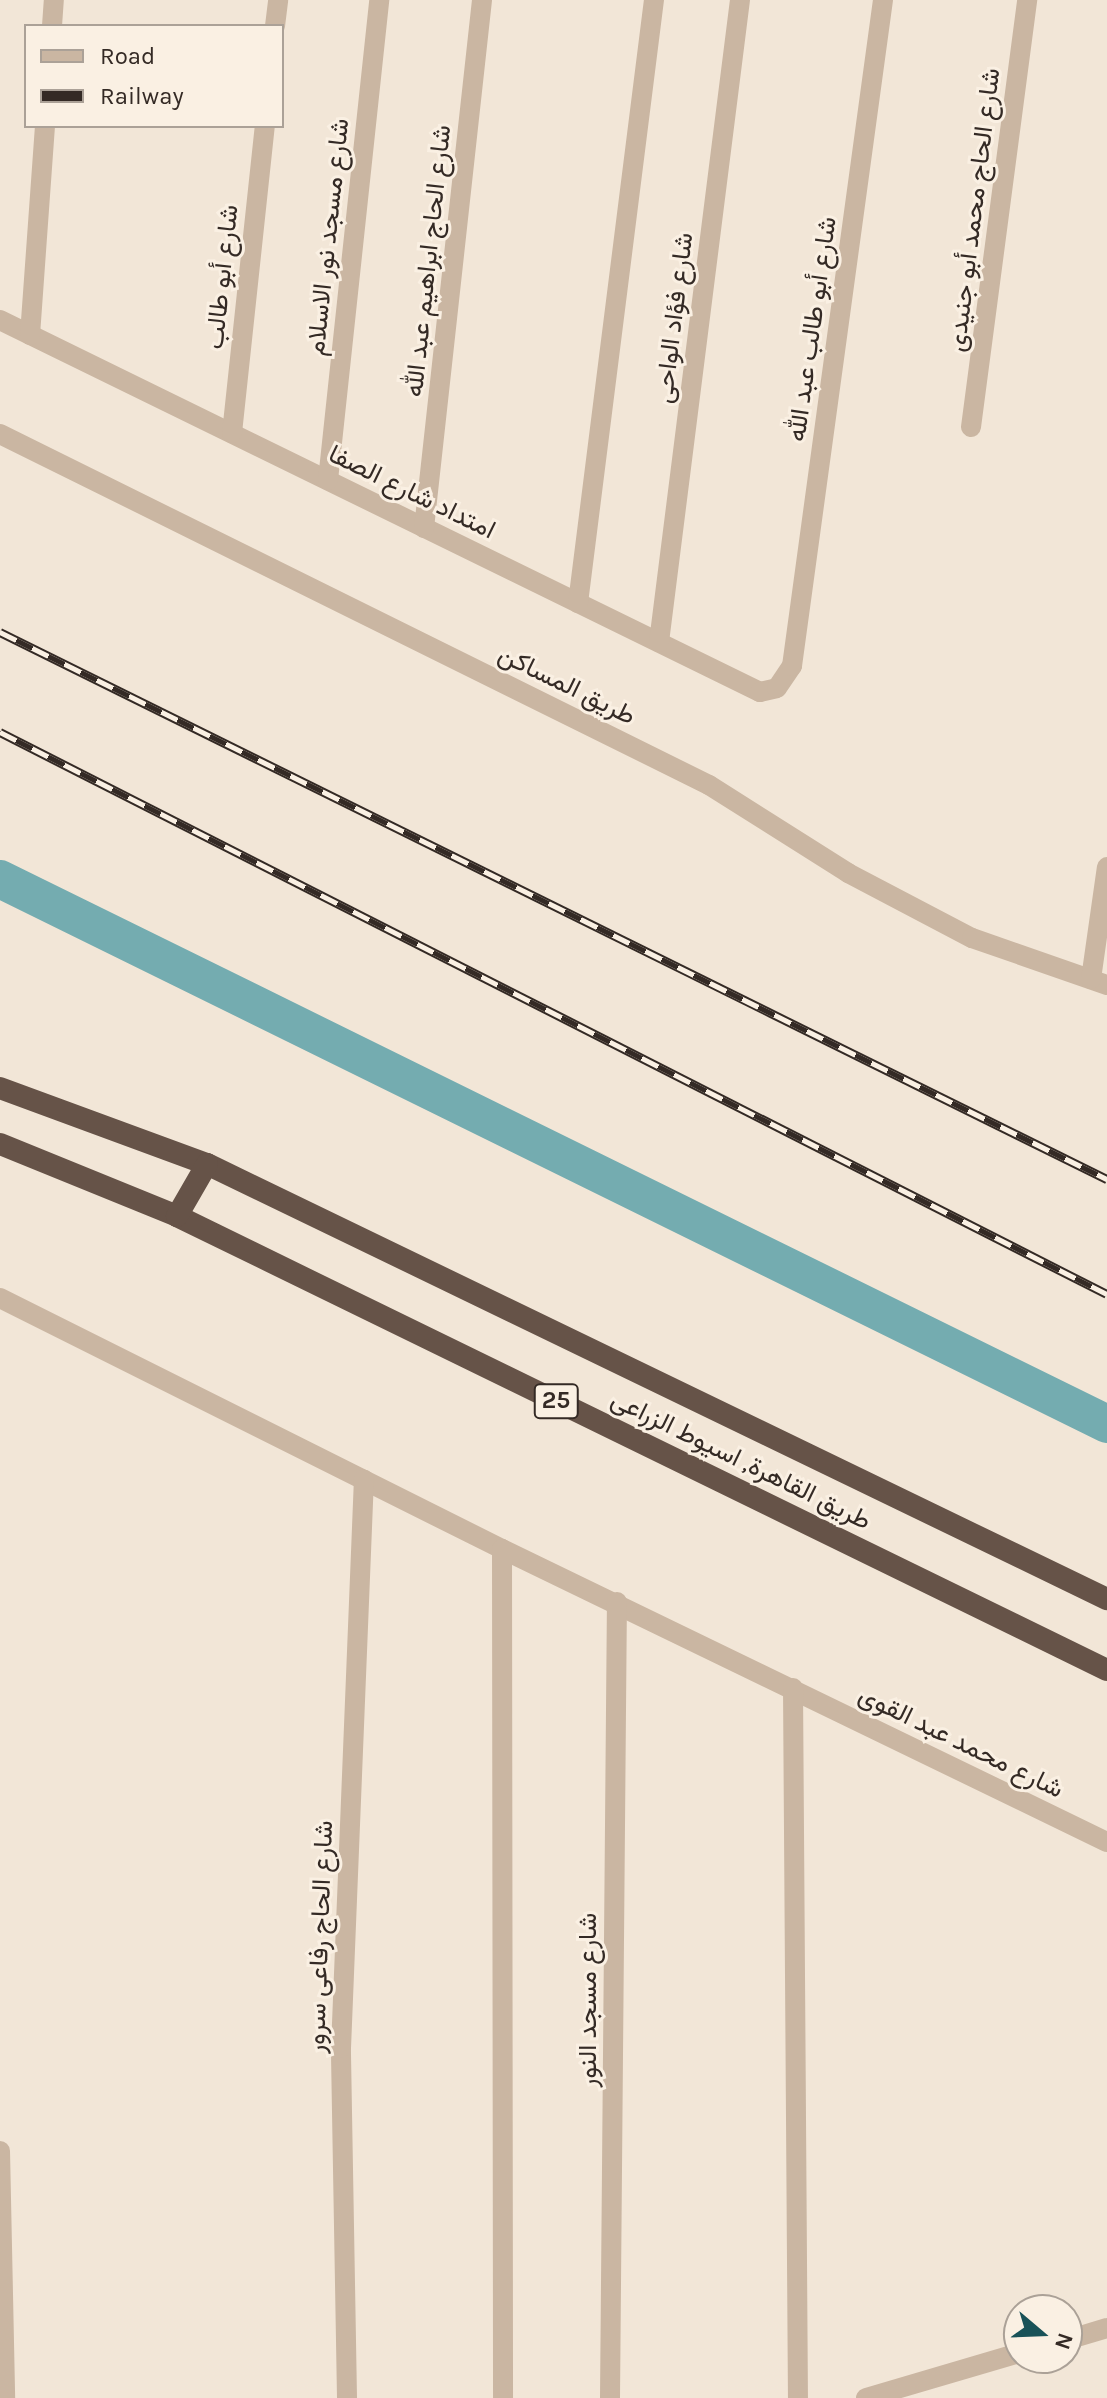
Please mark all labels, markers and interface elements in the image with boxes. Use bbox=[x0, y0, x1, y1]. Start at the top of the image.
legend bbox=[24, 24, 284, 128]
text: Road bbox=[100, 42, 155, 70]
street label: شارع الحاج محمد أبو جنيدى bbox=[941, 66, 1007, 354]
text: Railway bbox=[100, 82, 184, 110]
street label: شارع مسجد نور الاسلام bbox=[300, 117, 356, 357]
street label: شارع الحاج ابراهيم عبد الله bbox=[398, 123, 458, 399]
street label: شارع أبو طالب bbox=[199, 203, 245, 351]
street label: شارع أبو طالب عبد الله bbox=[781, 215, 843, 443]
street label: شارع فؤاد الواحى bbox=[648, 231, 700, 405]
street label: امتداد شارع الصفا bbox=[323, 438, 501, 546]
street label: طريق المساكن bbox=[493, 638, 641, 732]
road number: 25 bbox=[532, 1381, 580, 1421]
street label: طريق القاهرة, اسيوط الزراعى bbox=[606, 1383, 876, 1537]
street label: شارع محمد عبد القوى bbox=[854, 1679, 1068, 1805]
street label: شارع الحاج رفاعى سرور bbox=[300, 1820, 340, 2054]
street label: شارع مسجد النور bbox=[572, 1913, 604, 2087]
north arrow bbox=[1003, 2294, 1083, 2374]
text: N bbox=[1049, 2329, 1079, 2353]

